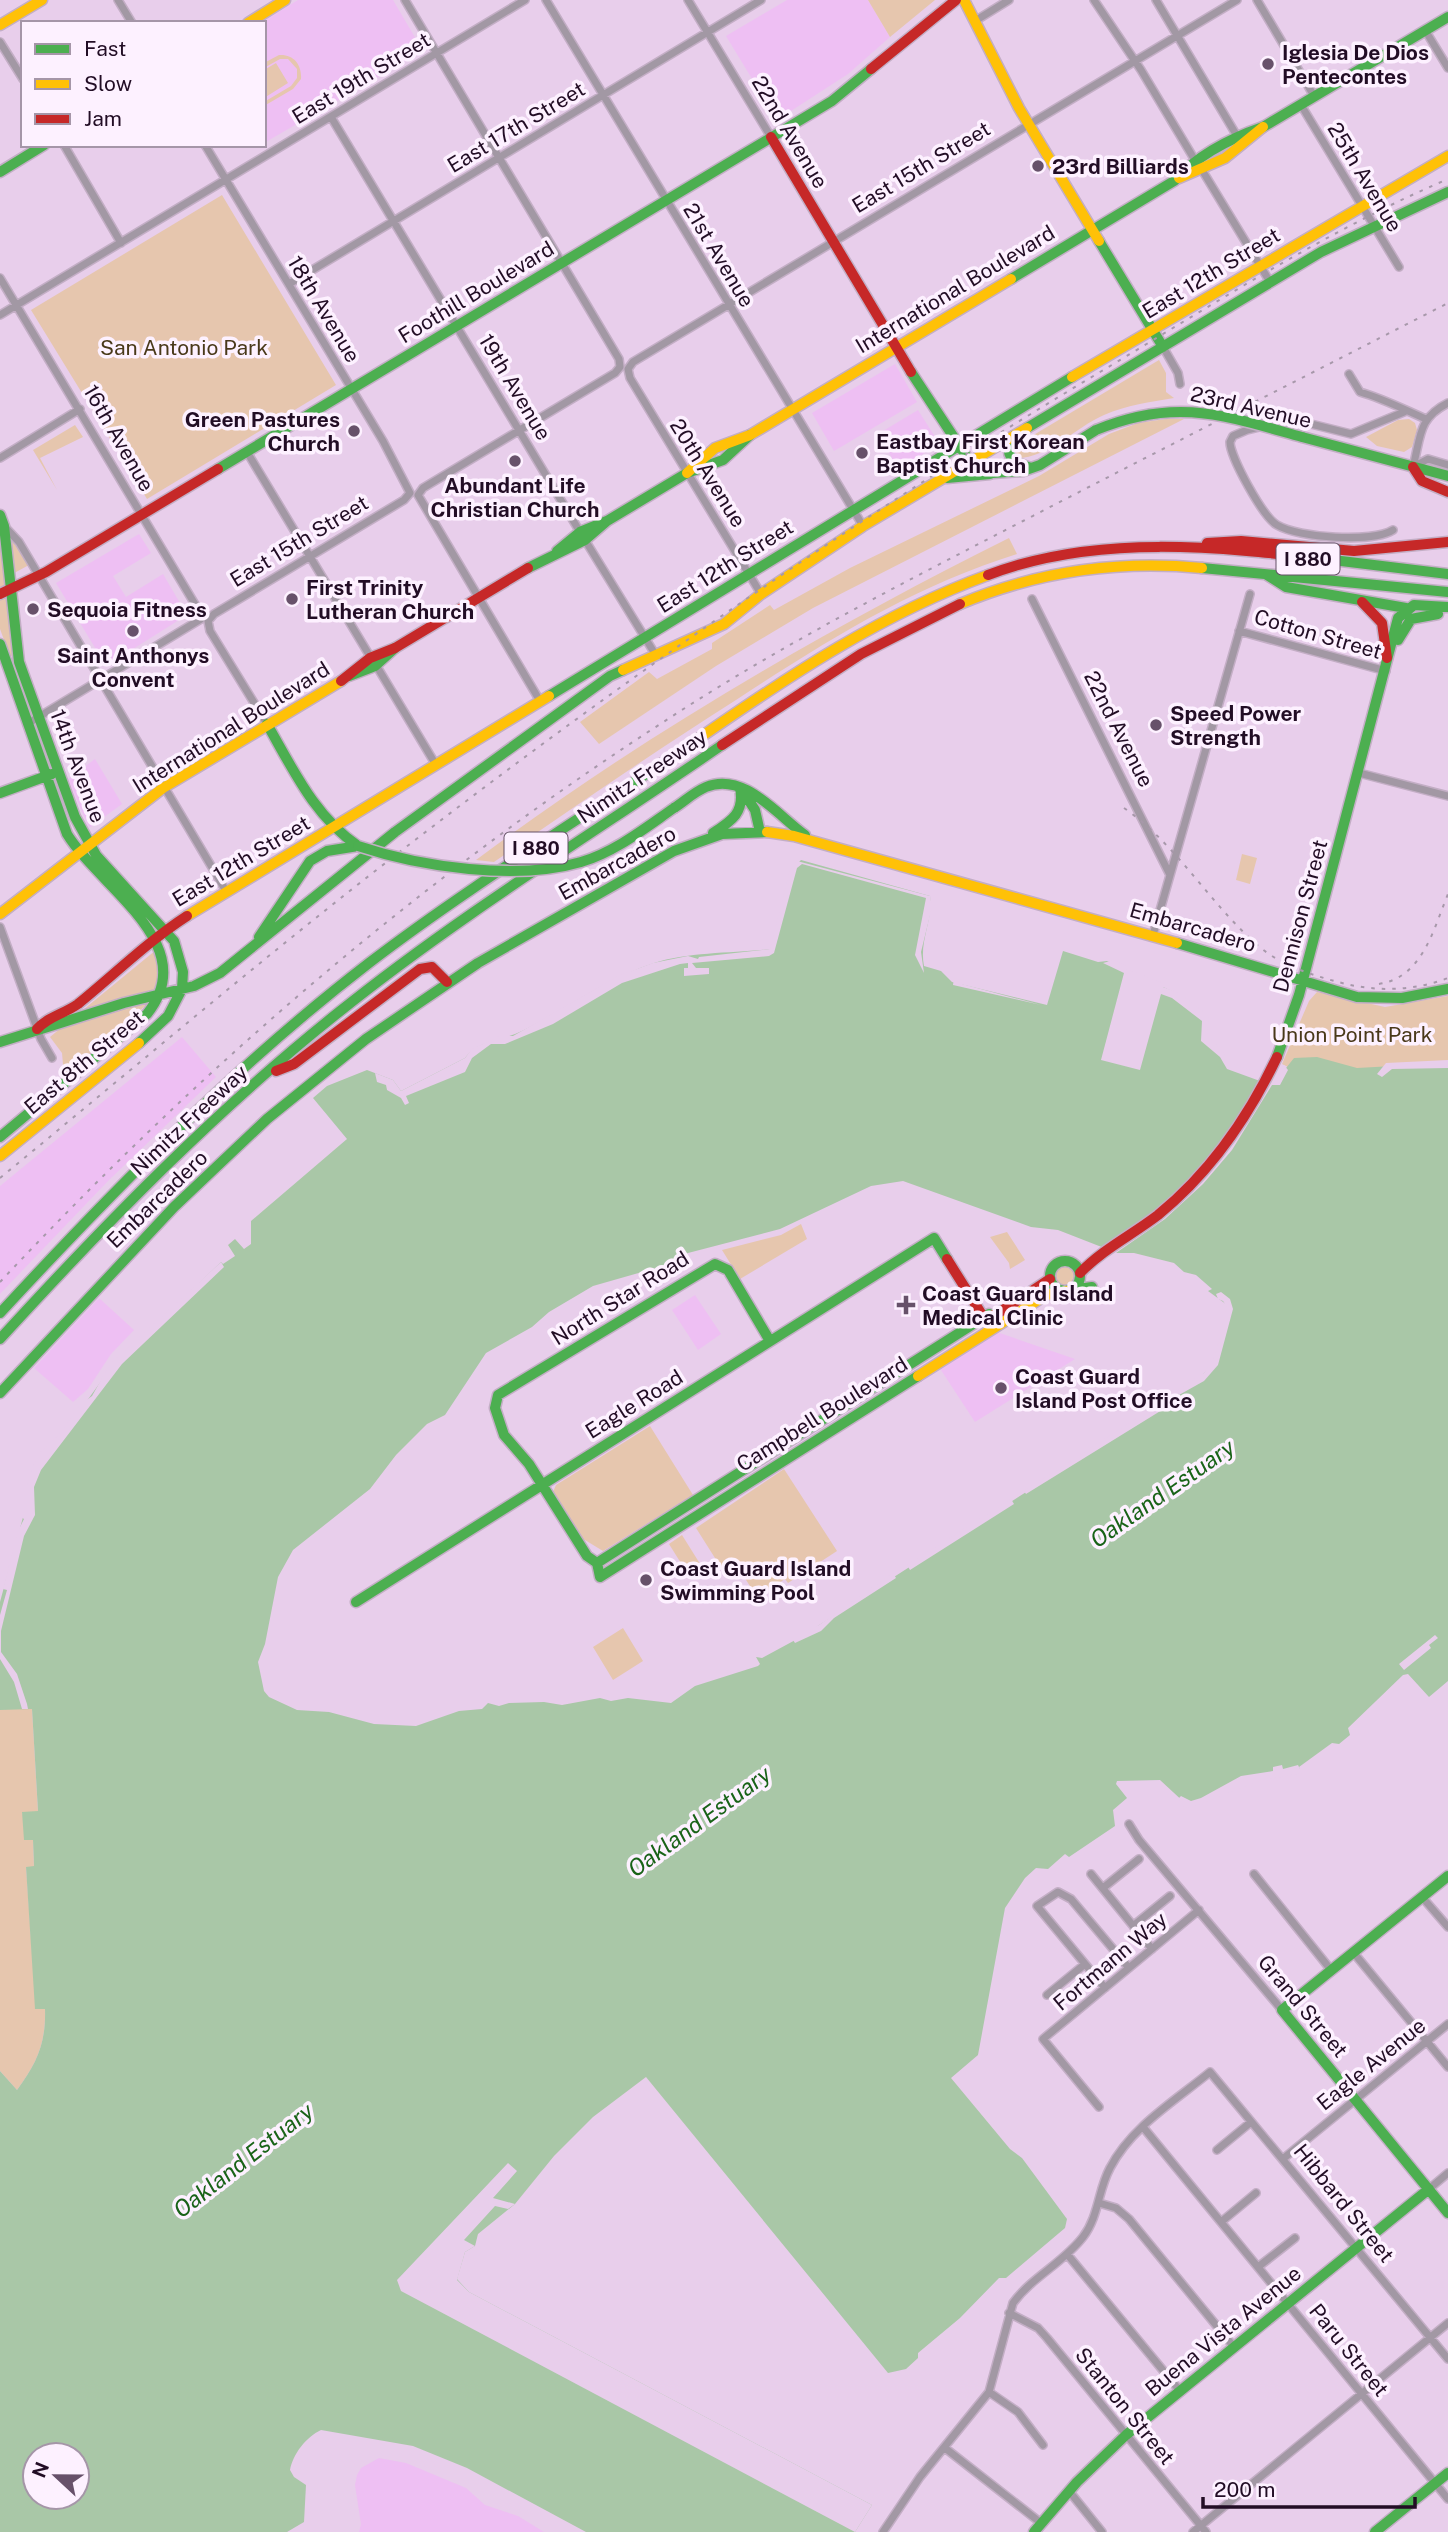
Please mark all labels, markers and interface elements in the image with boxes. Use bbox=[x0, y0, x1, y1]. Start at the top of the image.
legend bbox=[21, 21, 266, 147]
street label: East 19th Street bbox=[288, 27, 434, 129]
text: Fast bbox=[84, 36, 126, 61]
place label: Iglesia De Dios Pentecontes bbox=[1282, 40, 1429, 89]
marker: Iglesia De Dios Pentecontes bbox=[1260, 56, 1276, 72]
text: Slow bbox=[84, 71, 132, 96]
street label: 22nd Avenue bbox=[747, 71, 833, 193]
street label: East 17th Street bbox=[443, 76, 589, 178]
text: Jam bbox=[84, 106, 122, 131]
street label: East 15th Street bbox=[847, 116, 995, 218]
street label: 25th Avenue bbox=[1322, 118, 1408, 236]
place label: 23rd Billiards bbox=[1052, 154, 1189, 179]
marker: 23rd Billiards bbox=[1030, 158, 1046, 174]
street label: 21st Avenue bbox=[678, 198, 760, 312]
street label: International Boulevard bbox=[851, 220, 1059, 358]
street label: East 12th Street bbox=[1138, 222, 1284, 324]
street label: Foothill Boulevard bbox=[394, 236, 558, 348]
street label: 18th Avenue bbox=[282, 251, 366, 367]
street label: 19th Avenue bbox=[474, 329, 556, 445]
park label: San Antonio Park bbox=[100, 335, 268, 360]
street label: 16th Avenue bbox=[78, 380, 160, 496]
street label: 23rd Avenue bbox=[1188, 381, 1314, 433]
place label: Green Pastures Church bbox=[185, 407, 340, 456]
street label: 20th Avenue bbox=[665, 414, 751, 532]
marker: Green Pastures Church bbox=[346, 423, 362, 439]
place label: Eastbay First Korean Baptist Church bbox=[876, 429, 1085, 478]
marker: Eastbay First Korean Baptist Church bbox=[854, 445, 870, 461]
marker: Abundant Life Christian Church bbox=[507, 453, 523, 469]
place label: Abundant Life Christian Church bbox=[431, 473, 599, 522]
street label: East 15th Street bbox=[225, 490, 373, 592]
street label: East 12th Street bbox=[652, 514, 798, 618]
road number: I 880 bbox=[1276, 544, 1340, 574]
place label: First Trinity Lutheran Church bbox=[306, 575, 474, 624]
marker: First Trinity Lutheran Church bbox=[284, 591, 300, 607]
place label: Sequoia Fitness bbox=[47, 597, 207, 622]
marker: Sequoia Fitness bbox=[25, 601, 41, 617]
street label: Cotton Street bbox=[1251, 604, 1385, 664]
marker: Saint Anthonys Convent bbox=[125, 623, 141, 639]
place label: Saint Anthonys Convent bbox=[57, 643, 209, 692]
street label: International Boulevard bbox=[128, 656, 334, 798]
street label: 22nd Avenue bbox=[1079, 667, 1159, 791]
place label: Speed Power Strength bbox=[1170, 701, 1301, 750]
street label: 14th Avenue bbox=[45, 706, 111, 826]
marker: Speed Power Strength bbox=[1148, 717, 1164, 733]
street label: Nimitz Freeway bbox=[573, 724, 711, 828]
street label: East 12th Street bbox=[168, 810, 314, 912]
street label: Embarcadero bbox=[554, 821, 680, 905]
road number: I 880 bbox=[504, 832, 568, 863]
street label: Dennison Street bbox=[1268, 837, 1332, 995]
street label: Embarcadero bbox=[1127, 897, 1259, 957]
street label: East 8th Street bbox=[19, 1005, 149, 1119]
park label: Union Point Park bbox=[1271, 1022, 1433, 1047]
street label: Nimitz Freeway bbox=[125, 1059, 253, 1181]
street label: Embarcadero bbox=[101, 1145, 213, 1253]
street label: North Star Road bbox=[547, 1246, 693, 1350]
place label: Coast Guard Island Medical Clinic bbox=[922, 1281, 1113, 1330]
marker: Coast Guard Island Medical Clinic bbox=[896, 1295, 916, 1315]
street label: Campbell Boulevard bbox=[732, 1351, 912, 1477]
street label: Eagle Road bbox=[581, 1364, 687, 1444]
place label: Coast Guard Island Post Office bbox=[1015, 1364, 1193, 1413]
marker: Coast Guard Island Post Office bbox=[993, 1380, 1009, 1396]
water label: Oakland Estuary bbox=[1085, 1432, 1240, 1553]
place label: Coast Guard Island Swimming Pool bbox=[660, 1556, 851, 1605]
marker: Coast Guard Island Swimming Pool bbox=[638, 1572, 654, 1588]
water label: Oakland Estuary bbox=[622, 1759, 777, 1882]
street label: Fortmann Way bbox=[1048, 1906, 1172, 2016]
street label: Grand Street bbox=[1253, 1950, 1353, 2062]
street label: Eagle Avenue bbox=[1312, 2013, 1430, 2115]
water label: Oakland Estuary bbox=[168, 2096, 319, 2223]
street label: Hibbard Street bbox=[1289, 2139, 1399, 2267]
street label: Buena Vista Avenue bbox=[1140, 2261, 1306, 2401]
street label: Paru Street bbox=[1304, 2299, 1394, 2401]
street label: Stanton Street bbox=[1070, 2342, 1180, 2470]
north arrow bbox=[21, 2441, 91, 2511]
text: N bbox=[27, 2459, 53, 2481]
scale bar bbox=[1203, 2466, 1415, 2510]
text: 200 m bbox=[1214, 2477, 1275, 2502]

